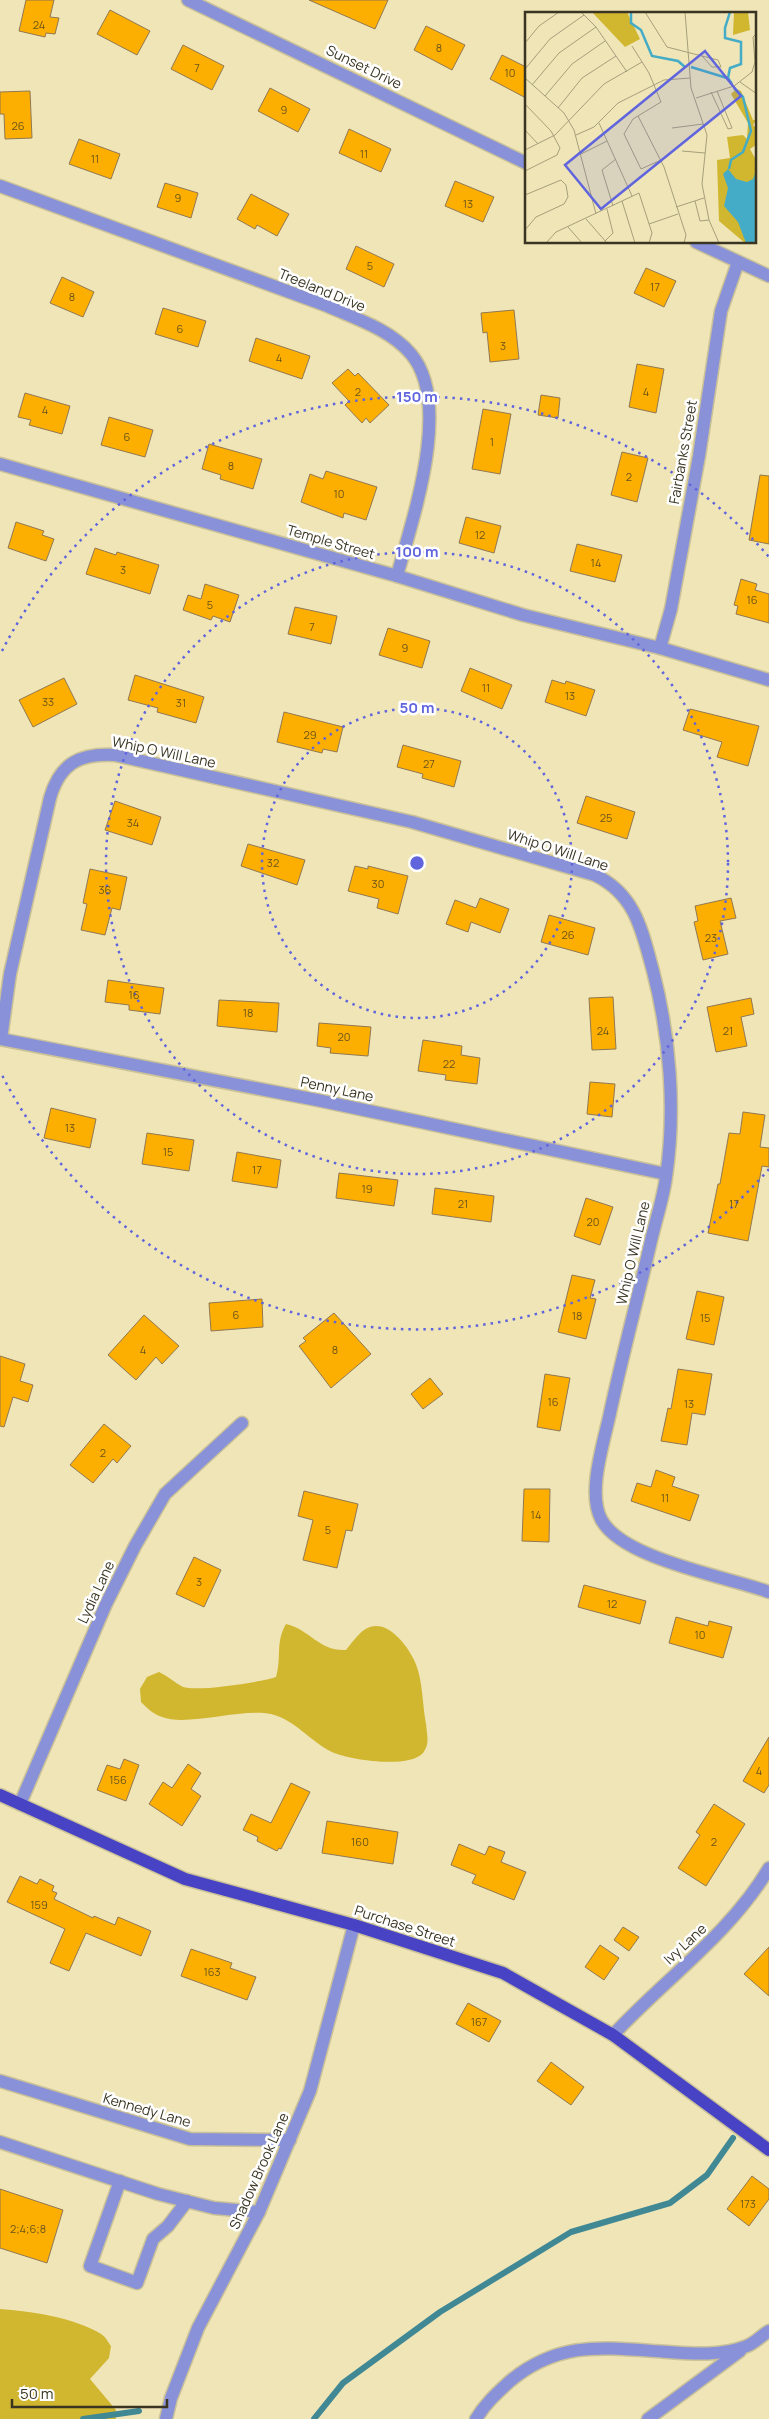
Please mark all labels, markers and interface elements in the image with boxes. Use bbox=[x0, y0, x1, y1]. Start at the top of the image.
inset map bbox=[525, 12, 756, 244]
house number: 24 bbox=[33, 17, 45, 32]
street label: Sunset Drive bbox=[323, 40, 405, 93]
house number: 8 bbox=[436, 40, 442, 55]
house number: 7 bbox=[194, 60, 200, 75]
house number: 10 bbox=[504, 65, 516, 80]
house number: 9 bbox=[281, 102, 288, 117]
house number: 26 bbox=[11, 118, 25, 133]
house number: 11 bbox=[360, 146, 368, 161]
house number: 11 bbox=[91, 151, 99, 166]
house number: 9 bbox=[175, 190, 182, 205]
house number: 13 bbox=[463, 196, 473, 211]
house number: 5 bbox=[367, 258, 373, 273]
street label: Treeland Drive bbox=[276, 263, 368, 316]
house number: 17 bbox=[650, 279, 660, 294]
house number: 8 bbox=[69, 289, 75, 304]
house number: 6 bbox=[177, 321, 184, 336]
house number: 3 bbox=[500, 338, 506, 353]
house number: 4 bbox=[276, 350, 282, 365]
house number: 2 bbox=[355, 384, 361, 399]
house number: 4 bbox=[643, 384, 649, 399]
text: 150 m bbox=[396, 386, 438, 407]
street label: Fairbanks Street bbox=[664, 398, 701, 505]
house number: 4 bbox=[42, 402, 48, 417]
house number: 6 bbox=[124, 429, 131, 444]
house number: 1 bbox=[490, 434, 494, 449]
house number: 8 bbox=[228, 458, 234, 473]
house number: 2 bbox=[626, 469, 632, 484]
house number: 10 bbox=[333, 486, 345, 501]
street label: Temple Street bbox=[285, 520, 378, 563]
house number: 12 bbox=[475, 527, 485, 542]
text: 100 m bbox=[396, 541, 438, 562]
house number: 14 bbox=[591, 555, 601, 570]
house number: 3 bbox=[120, 562, 126, 577]
house number: 16 bbox=[746, 592, 758, 607]
house number: 5 bbox=[207, 597, 213, 612]
house number: 7 bbox=[309, 619, 315, 634]
house number: 9 bbox=[402, 640, 409, 655]
house number: 11 bbox=[482, 680, 490, 695]
house number: 13 bbox=[565, 688, 575, 703]
house number: 33 bbox=[42, 694, 54, 709]
house number: 31 bbox=[176, 695, 186, 710]
text: 50 m bbox=[399, 697, 435, 718]
house number: 29 bbox=[303, 727, 317, 742]
street label: Whip O Will Lane bbox=[111, 731, 218, 772]
house number: 27 bbox=[423, 756, 435, 771]
house number: 25 bbox=[600, 810, 612, 825]
house number: 34 bbox=[127, 815, 139, 830]
street label: Whip O Will Lane bbox=[505, 824, 611, 875]
centre of rings bbox=[408, 854, 426, 872]
house number: 32 bbox=[267, 855, 279, 870]
house number: 30 bbox=[372, 876, 384, 891]
house number: 36 bbox=[99, 882, 112, 897]
house number: 26 bbox=[561, 927, 575, 942]
house number: 23 bbox=[705, 930, 717, 945]
house number: 16 bbox=[128, 987, 140, 1002]
house number: 18 bbox=[243, 1005, 253, 1020]
house number: 24 bbox=[597, 1023, 609, 1038]
house number: 21 bbox=[723, 1023, 733, 1038]
house number: 20 bbox=[338, 1029, 350, 1044]
house number: 22 bbox=[443, 1056, 455, 1071]
street label: Penny Lane bbox=[299, 1071, 375, 1106]
house number: 13 bbox=[65, 1120, 75, 1135]
house number: 15 bbox=[163, 1144, 173, 1159]
house number: 17 bbox=[252, 1162, 262, 1177]
house number: 19 bbox=[361, 1181, 373, 1196]
house number: 21 bbox=[458, 1196, 468, 1211]
house number: 17 bbox=[729, 1196, 739, 1211]
street label: Whip O Will Lane bbox=[611, 1199, 654, 1306]
house number: 20 bbox=[587, 1214, 599, 1229]
house number: 6 bbox=[233, 1307, 240, 1322]
house number: 18 bbox=[572, 1308, 582, 1323]
house number: 15 bbox=[700, 1310, 710, 1325]
house number: 4 bbox=[140, 1342, 146, 1357]
house number: 8 bbox=[332, 1342, 338, 1357]
house number: 16 bbox=[547, 1394, 559, 1409]
house number: 13 bbox=[684, 1396, 694, 1411]
house number: 2 bbox=[100, 1445, 106, 1460]
house number: 11 bbox=[661, 1490, 669, 1505]
house number: 14 bbox=[531, 1507, 541, 1522]
house number: 5 bbox=[325, 1522, 331, 1537]
street label: Lydia Lane bbox=[73, 1557, 118, 1626]
house number: 3 bbox=[196, 1574, 202, 1589]
house number: 12 bbox=[607, 1596, 617, 1611]
house number: 10 bbox=[694, 1627, 706, 1642]
house number: 4 bbox=[756, 1763, 762, 1778]
house number: 156 bbox=[109, 1772, 127, 1787]
house number: 160 bbox=[351, 1834, 369, 1849]
house number: 2 bbox=[711, 1834, 717, 1849]
house number: 159 bbox=[30, 1897, 48, 1912]
street label: Purchase Street bbox=[352, 1900, 458, 1951]
street label: Ivy Lane bbox=[659, 1919, 710, 1968]
house number: 163 bbox=[203, 1964, 221, 1979]
house number: 167 bbox=[471, 2014, 487, 2029]
street label: Kennedy Lane bbox=[101, 2088, 193, 2131]
street label: Shadow Brook Lane bbox=[224, 2109, 293, 2232]
house number: 173 bbox=[740, 2196, 756, 2211]
house number: 2;4;6;8 bbox=[10, 2221, 46, 2236]
scale bar bbox=[12, 2376, 168, 2408]
text: 50 m bbox=[20, 2383, 54, 2404]

